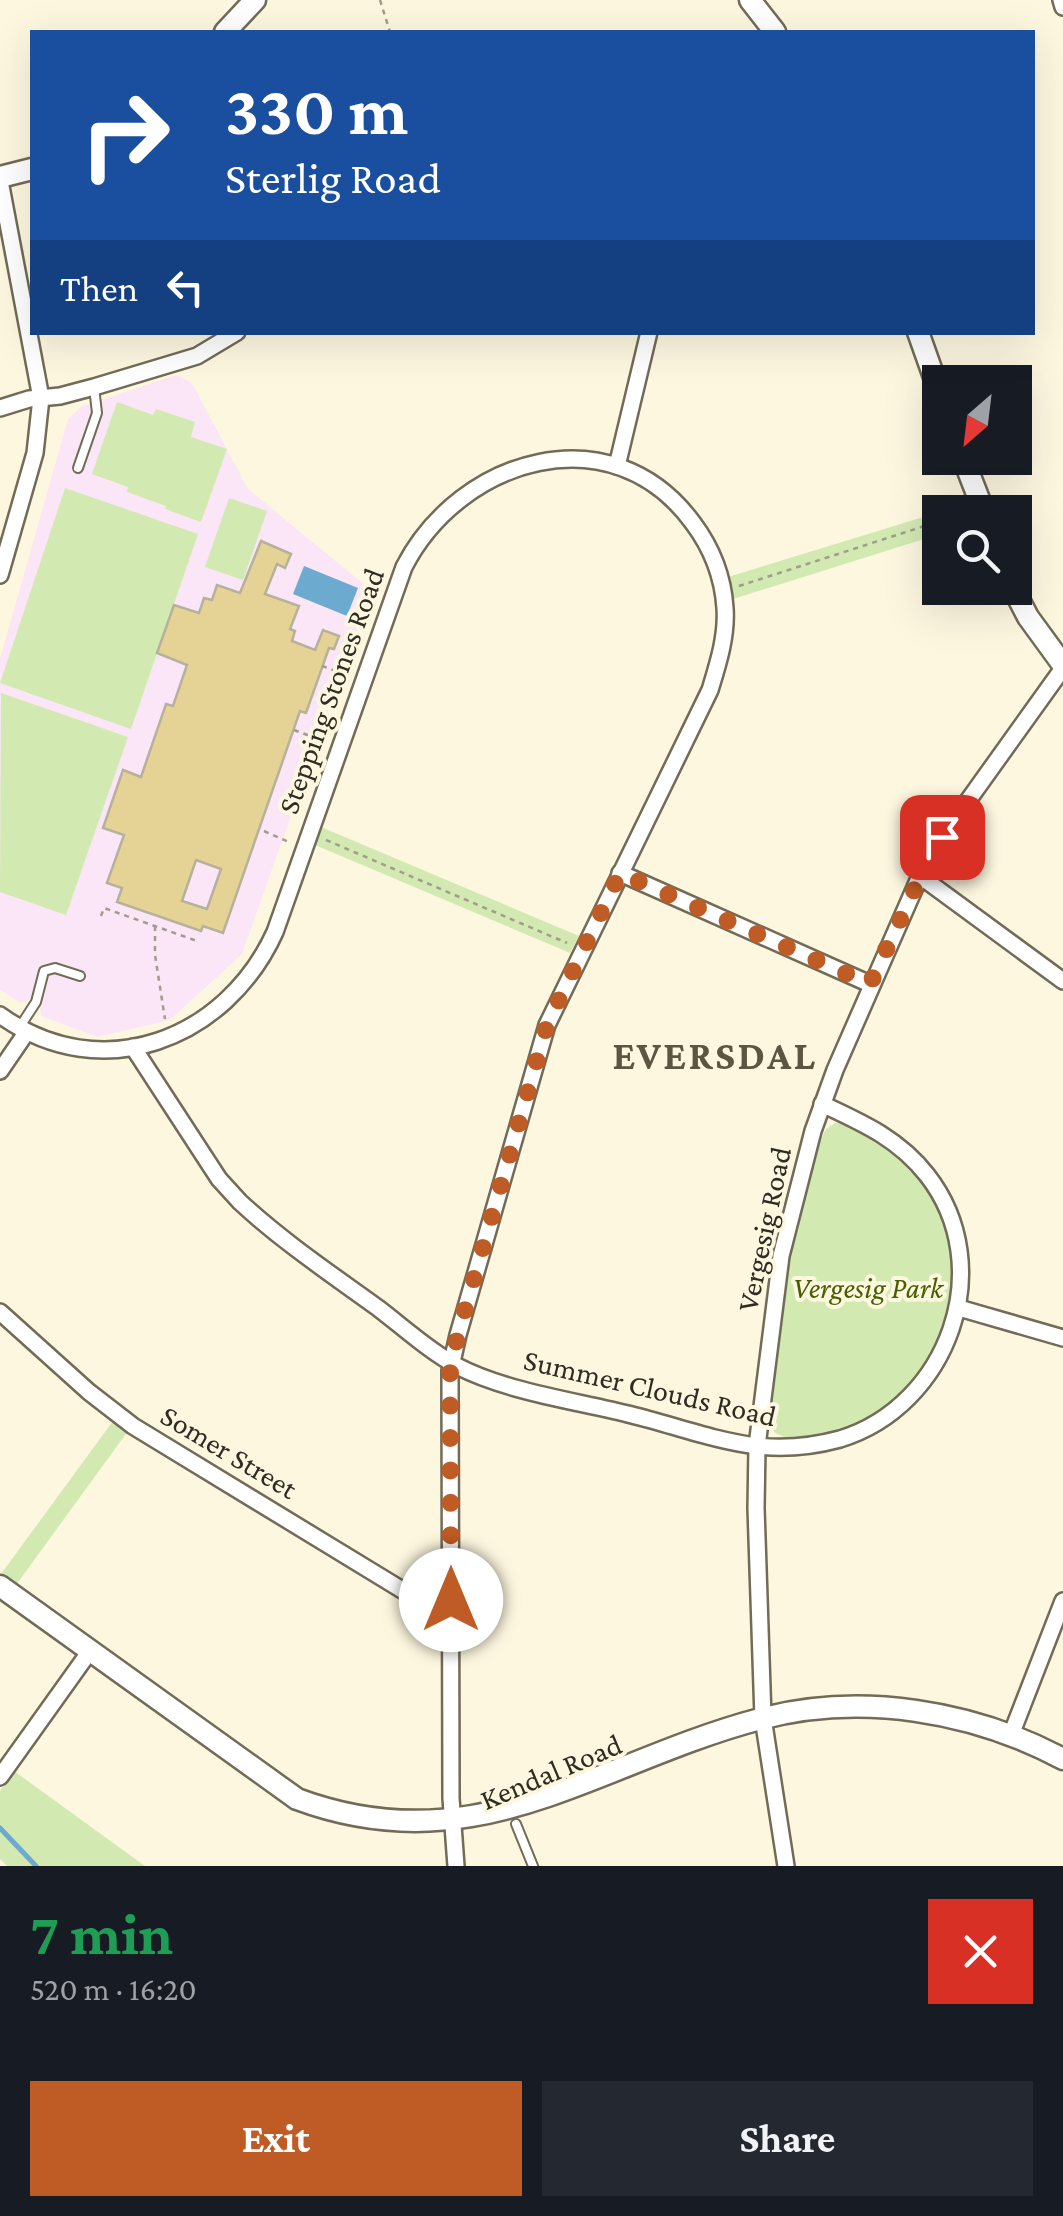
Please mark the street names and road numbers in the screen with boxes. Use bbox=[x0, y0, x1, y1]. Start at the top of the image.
street label: Stepping Stones Road bbox=[271, 563, 391, 818]
street label: Vergesig Road bbox=[730, 1143, 798, 1314]
street label: Summer Clouds Road bbox=[521, 1342, 780, 1433]
street label: Somer Street bbox=[155, 1398, 304, 1506]
street label: Kendal Road bbox=[475, 1727, 627, 1816]

